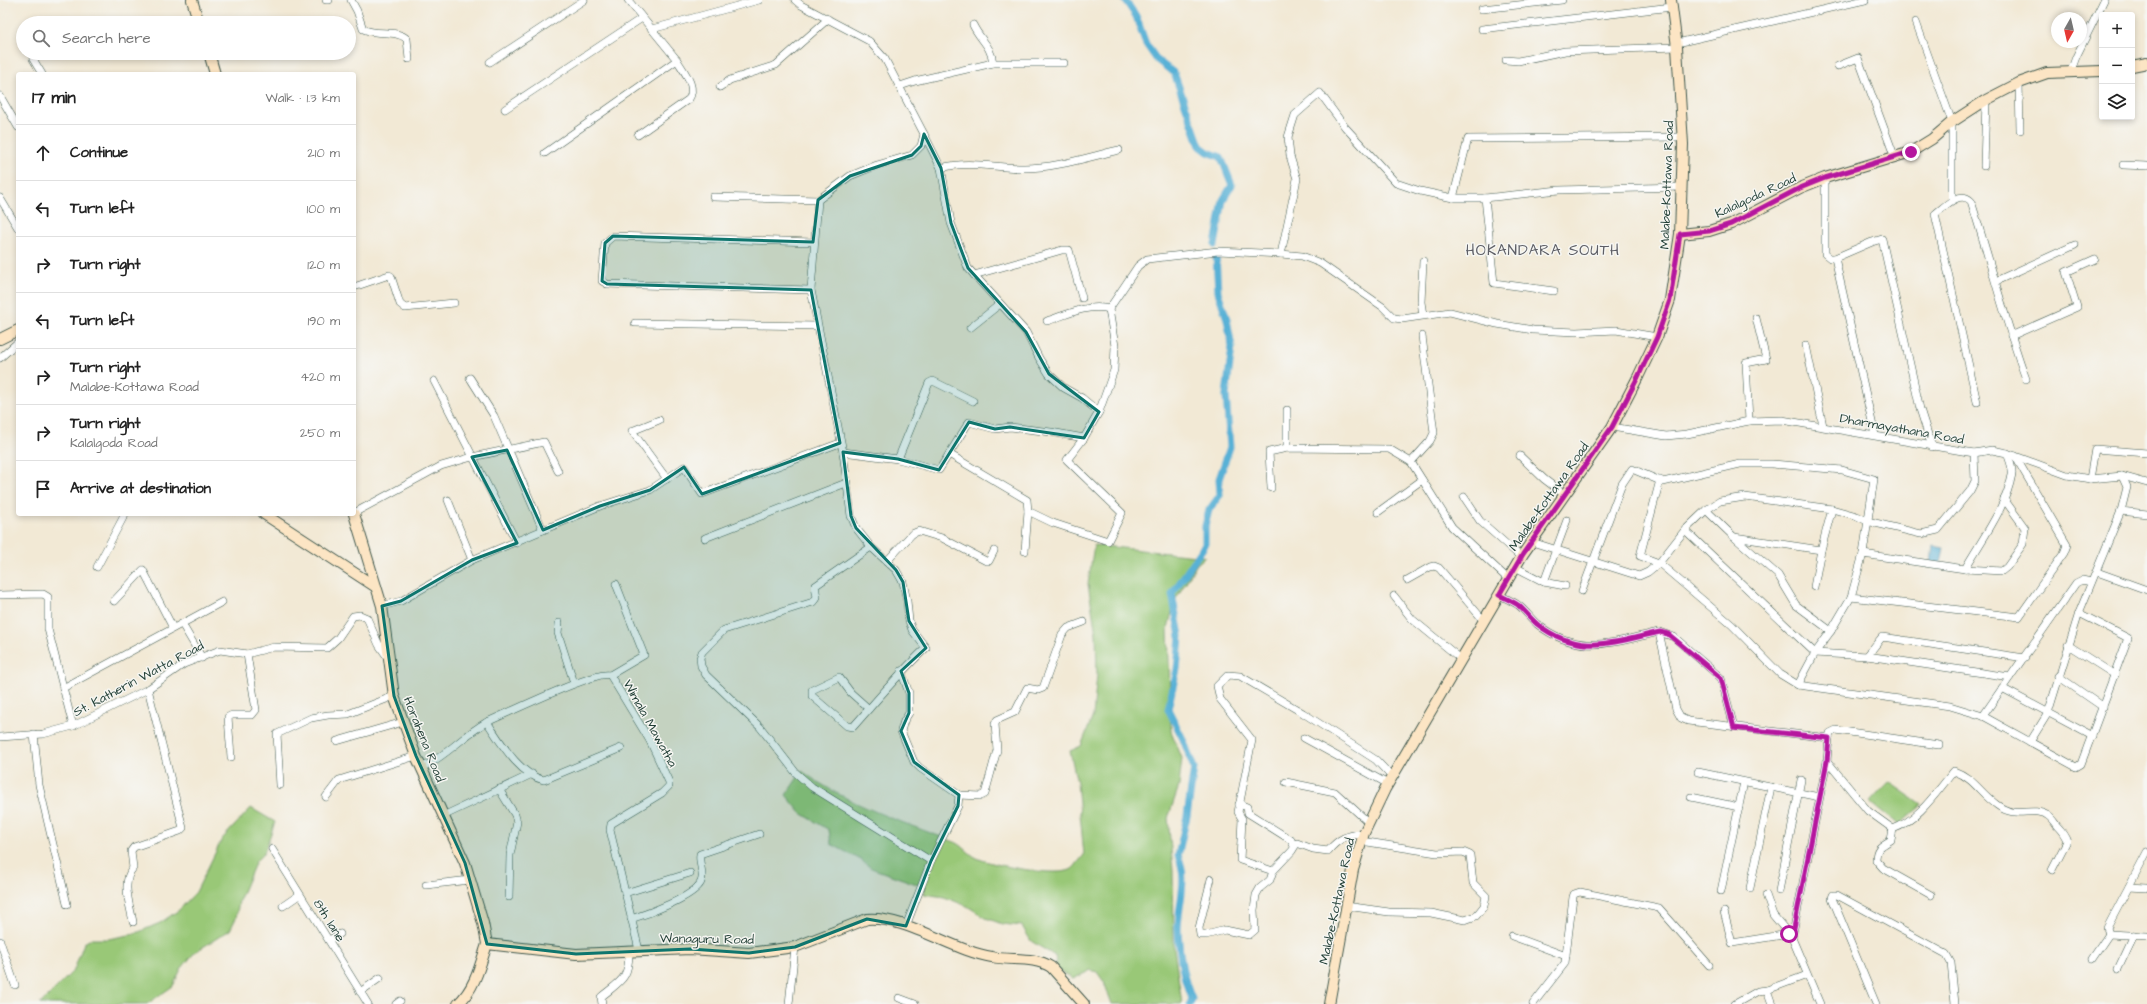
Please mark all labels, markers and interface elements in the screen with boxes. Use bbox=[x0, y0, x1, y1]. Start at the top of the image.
north arrow bbox=[2051, 12, 2087, 48]
map controls bbox=[2099, 12, 2135, 120]
button: + bbox=[2099, 12, 2135, 48]
search box bbox=[16, 16, 356, 60]
icon: search bbox=[30, 27, 52, 49]
text: Search here bbox=[62, 28, 151, 49]
button: − bbox=[2099, 48, 2135, 84]
button: layers bbox=[2099, 84, 2135, 120]
text: 17 min bbox=[32, 86, 76, 110]
text: Walk · 1.3 km bbox=[265, 89, 340, 107]
street label: Malabe-Kottawa Road bbox=[1656, 120, 1678, 250]
icon: ahead bbox=[32, 142, 54, 164]
text: Continue bbox=[70, 142, 128, 163]
route end bbox=[1902, 143, 1920, 161]
text: 210 m bbox=[307, 144, 340, 162]
street label: Kalalgoda Road bbox=[1712, 169, 1800, 223]
icon: left bbox=[32, 198, 54, 220]
text: Turn left bbox=[70, 198, 134, 219]
text: 100 m bbox=[307, 200, 340, 218]
district label: HOKANDARA SOUTH bbox=[1466, 240, 1620, 261]
icon: right bbox=[32, 254, 54, 276]
text: Turn right bbox=[70, 254, 141, 275]
text: 120 m bbox=[307, 256, 340, 274]
icon: left bbox=[32, 310, 54, 332]
text: Turn left bbox=[70, 310, 134, 331]
text: 190 m bbox=[307, 312, 340, 330]
text: Turn right bbox=[70, 357, 141, 378]
icon: right bbox=[32, 366, 54, 388]
text: 420 m bbox=[300, 368, 340, 386]
text: Malabe-Kottawa Road bbox=[70, 378, 199, 396]
street label: Dharmayathana Road bbox=[1838, 409, 1966, 450]
text: Turn right bbox=[70, 413, 141, 434]
icon: right bbox=[32, 422, 54, 444]
text: 250 m bbox=[300, 424, 340, 442]
text: Kalalgoda Road bbox=[70, 434, 158, 452]
street label: Malabe-Kottawa Road bbox=[1504, 438, 1593, 555]
icon: arrive bbox=[32, 478, 54, 500]
text: Arrive at destination bbox=[70, 478, 211, 499]
street label: St. Katherin Watta Road bbox=[70, 637, 207, 721]
street label: Wimala Mawatha bbox=[619, 676, 682, 771]
street label: Horahena Road bbox=[399, 694, 450, 785]
street label: Malabe-Kottawa Road bbox=[1315, 836, 1359, 966]
street label: 8th lane bbox=[309, 896, 349, 945]
route start bbox=[1780, 925, 1798, 943]
street label: Wanaguru Road bbox=[660, 929, 755, 950]

